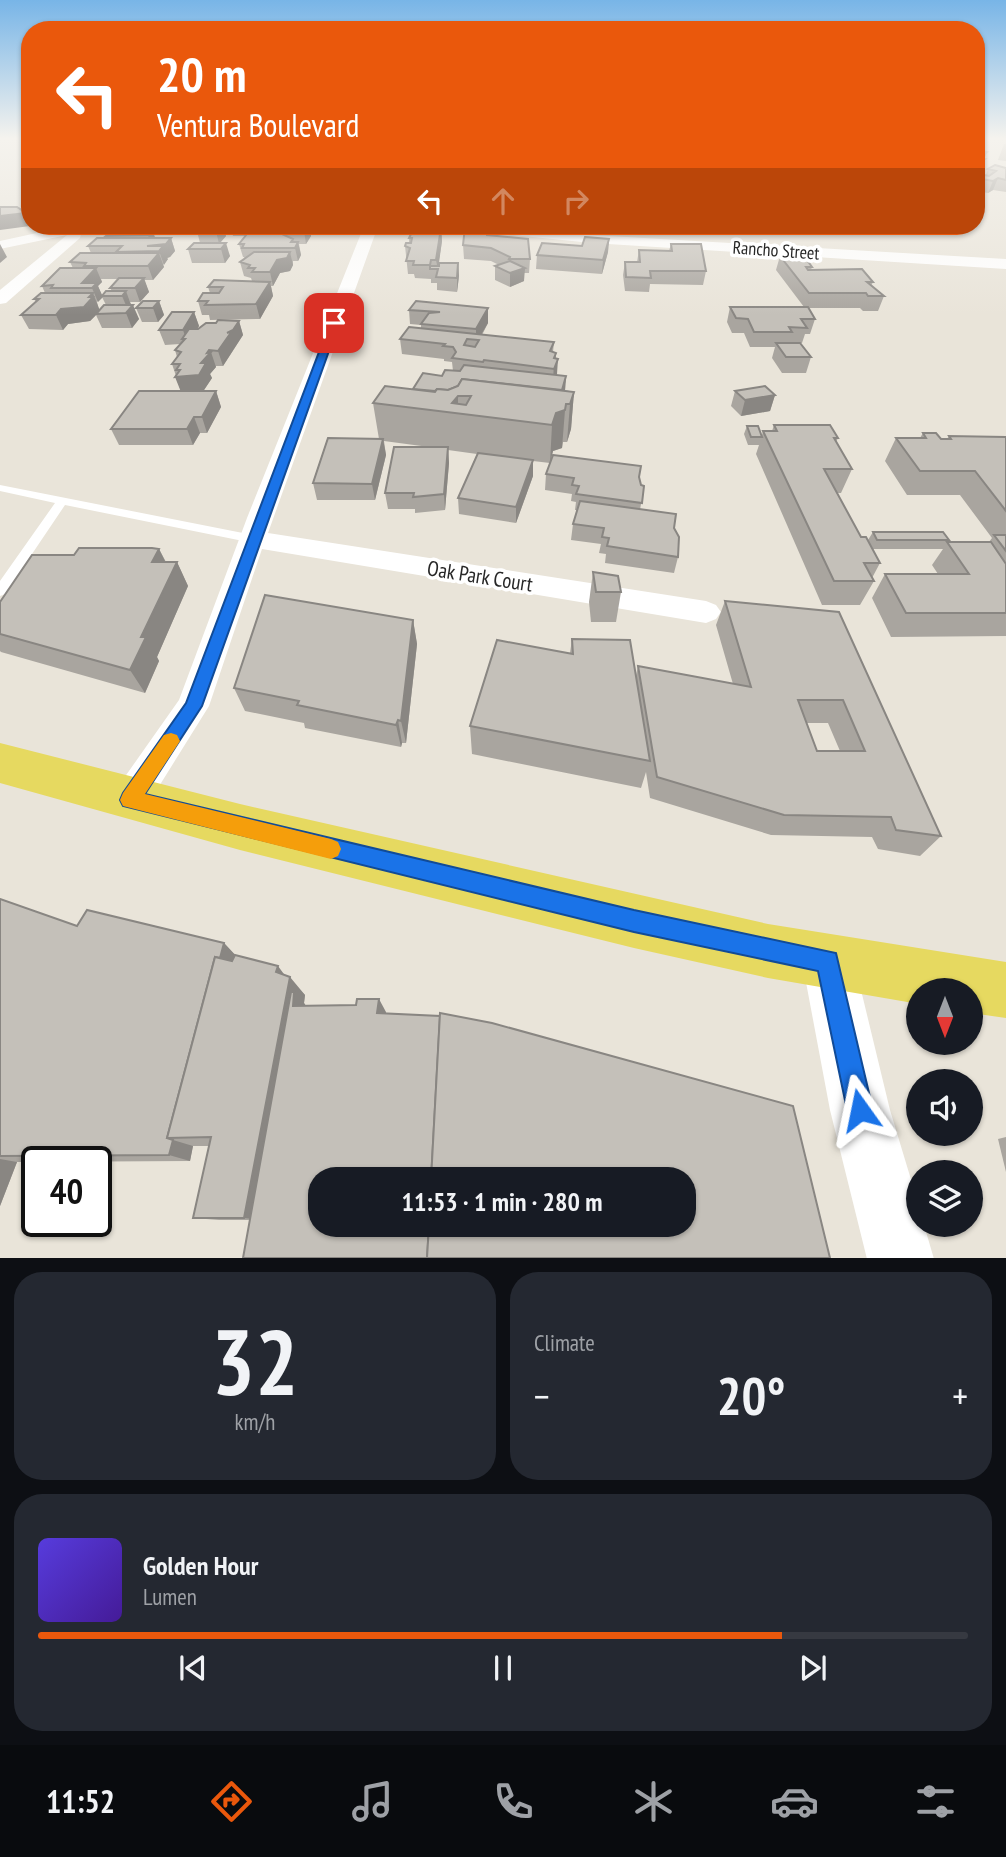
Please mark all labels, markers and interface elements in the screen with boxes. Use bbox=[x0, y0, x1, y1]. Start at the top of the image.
text: 20 m bbox=[157, 42, 246, 106]
icon: left bbox=[42, 49, 133, 140]
text: Ventura Boulevard bbox=[157, 104, 359, 146]
icon: left bbox=[411, 182, 449, 220]
icon: ahead bbox=[484, 182, 522, 220]
icon: right bbox=[557, 182, 595, 220]
street label: Rancho Street bbox=[732, 235, 820, 265]
pin bbox=[304, 293, 364, 353]
icon: arrive bbox=[315, 304, 353, 342]
street label: Oak Park Court bbox=[425, 554, 535, 598]
north arrow bbox=[906, 978, 984, 1055]
map controls bbox=[906, 978, 983, 1237]
button: sound bbox=[906, 1069, 983, 1146]
position arrow bbox=[823, 1073, 897, 1147]
speed limit sign: 40 bbox=[21, 1146, 112, 1237]
button: layers bbox=[906, 1160, 983, 1237]
text: 11:53 · 1 min · 280 m bbox=[402, 1185, 602, 1218]
text: 32 bbox=[212, 1302, 299, 1420]
text: Climate bbox=[534, 1328, 595, 1357]
text: 20° bbox=[717, 1362, 785, 1429]
text: − bbox=[534, 1371, 550, 1420]
text: + bbox=[952, 1371, 968, 1420]
text: km/h bbox=[235, 1407, 275, 1436]
text: Golden Hour bbox=[143, 1549, 258, 1582]
text: Lumen bbox=[143, 1582, 197, 1611]
icon: previous bbox=[174, 1649, 212, 1687]
icon: pause bbox=[484, 1649, 522, 1687]
icon: next bbox=[794, 1649, 832, 1687]
icon: directions bbox=[207, 1777, 256, 1826]
icon: music bbox=[348, 1777, 397, 1826]
icon: phone bbox=[489, 1777, 538, 1826]
icon: climate bbox=[629, 1777, 678, 1826]
icon: car bbox=[770, 1777, 819, 1826]
icon: filters bbox=[911, 1777, 960, 1826]
text: 11:52 bbox=[46, 1780, 115, 1822]

